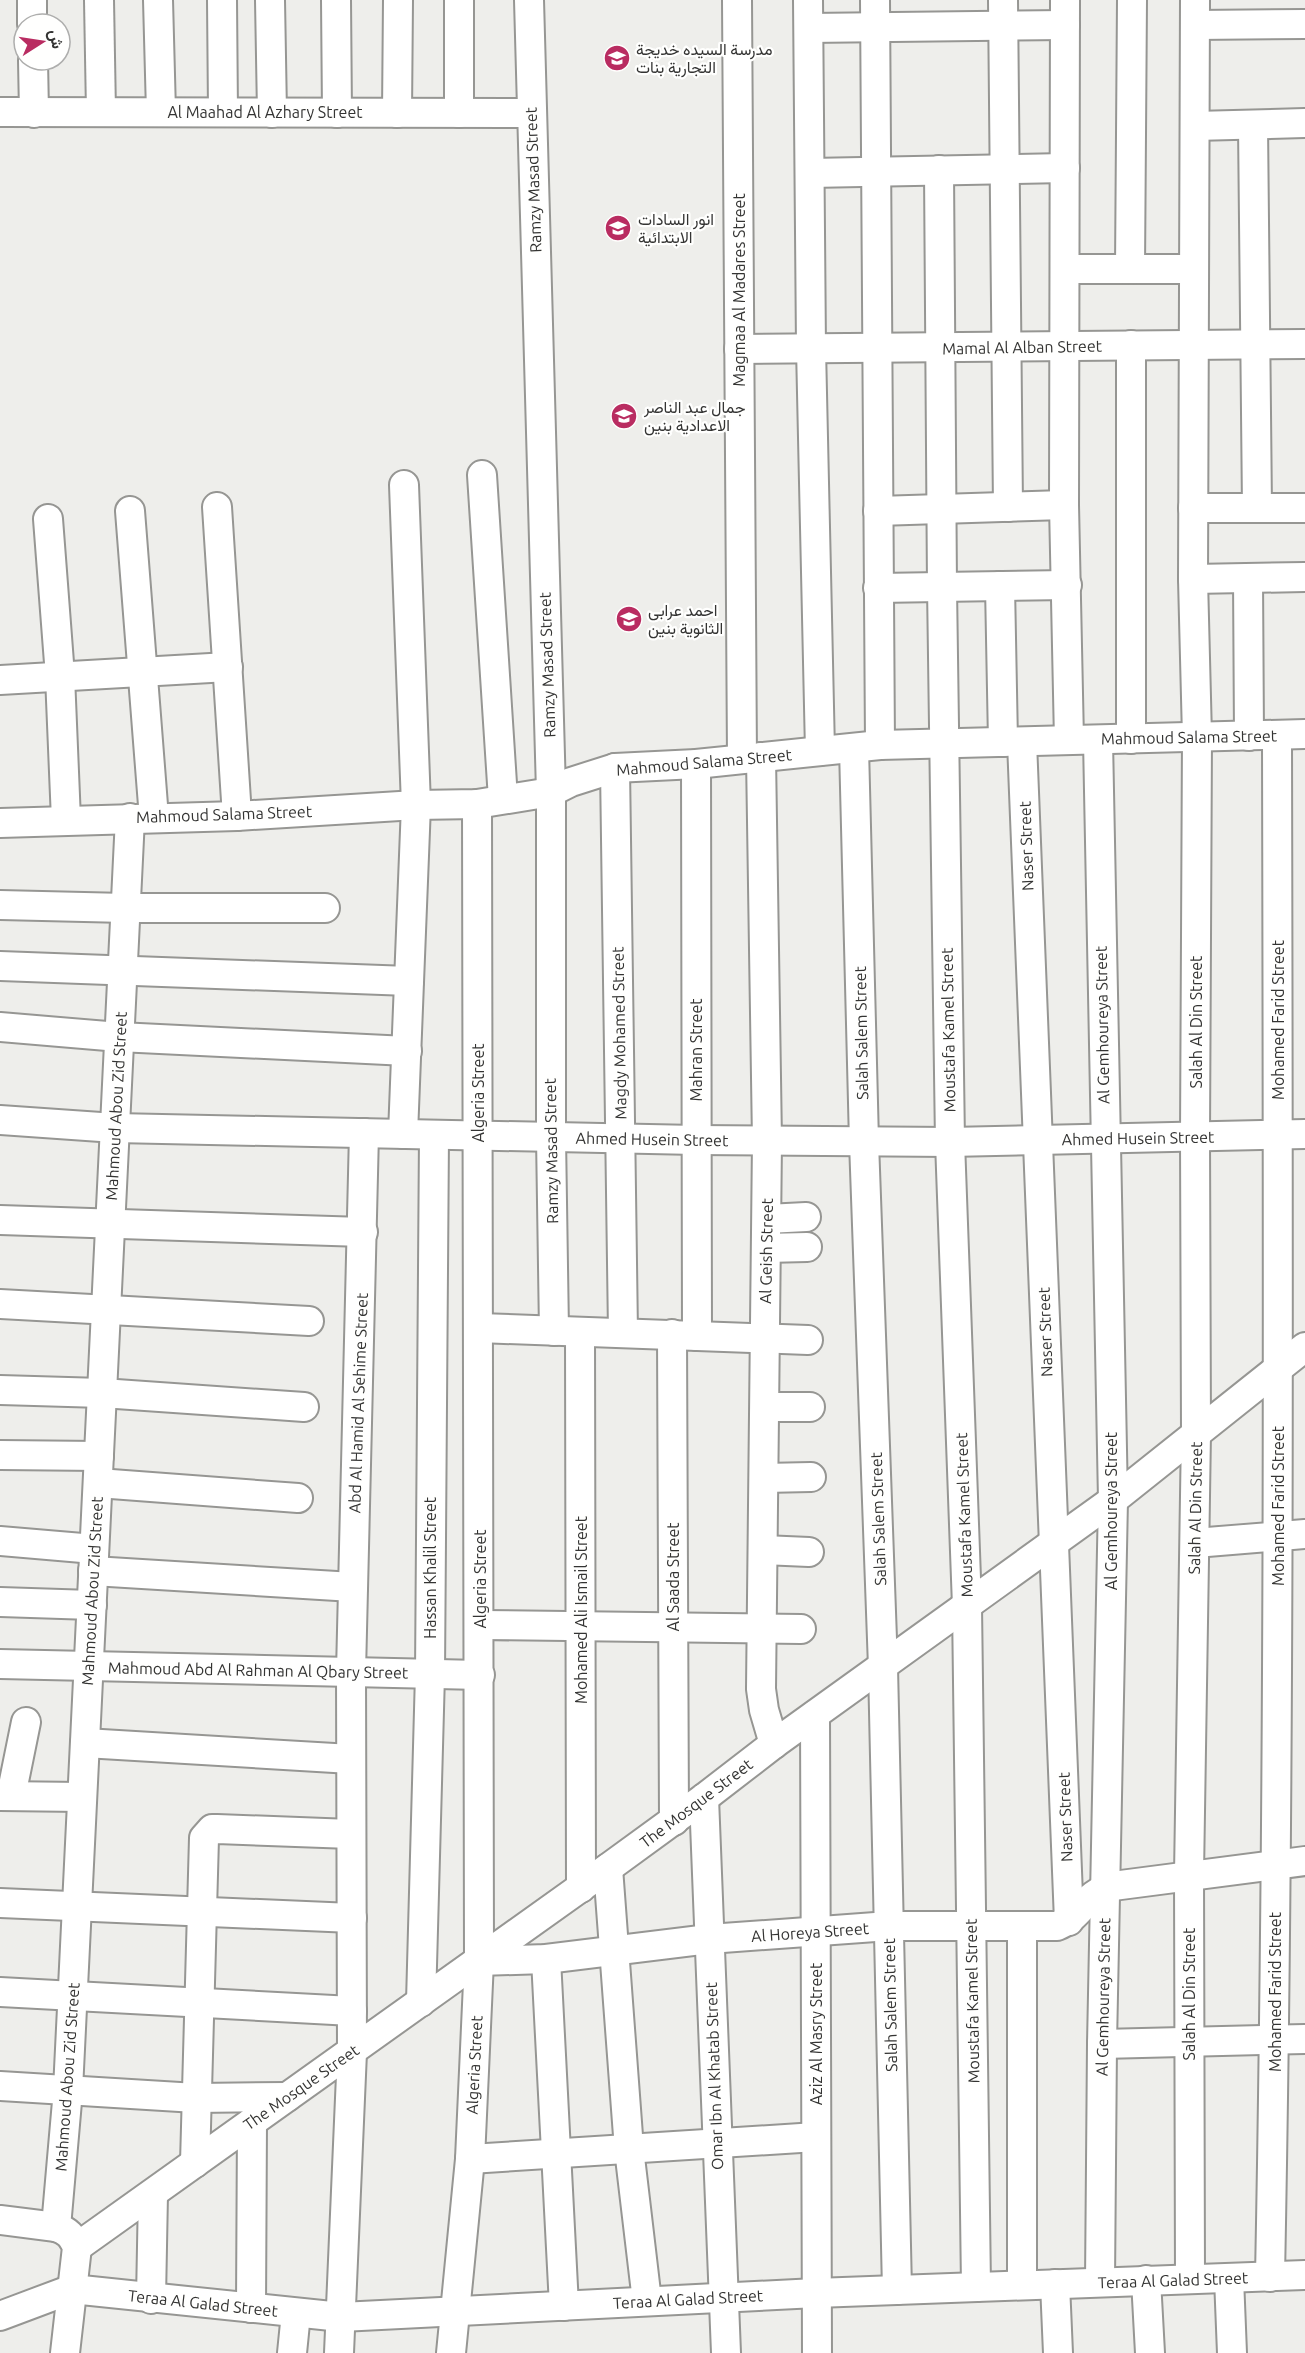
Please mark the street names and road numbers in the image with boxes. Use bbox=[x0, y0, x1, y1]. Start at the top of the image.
street label: Al Maahad Al Azhary Street bbox=[167, 103, 363, 121]
street label: Ramzy Masad Street bbox=[521, 106, 545, 253]
street label: Magmaa Al Madares Street bbox=[730, 193, 748, 387]
street label: Mamal Al Alban Street bbox=[942, 337, 1103, 357]
street label: Ramzy Masad Street bbox=[535, 591, 559, 738]
street label: Mahmoud Salama Street bbox=[1101, 726, 1278, 748]
street label: Mahmoud Salama Street bbox=[616, 745, 793, 779]
street label: Naser Street bbox=[1015, 800, 1037, 891]
street label: Mahmoud Salama Street bbox=[136, 802, 313, 826]
street label: Mohamed Farid Street bbox=[1269, 939, 1287, 1100]
street label: Al Gemhoureya Street bbox=[1092, 945, 1112, 1104]
street label: Magdy Mohamed Street bbox=[608, 946, 630, 1120]
street label: Moustafa Kamel Street bbox=[938, 947, 958, 1113]
street label: Salah Al Din Street bbox=[1187, 955, 1205, 1088]
street label: Salah Salem Street bbox=[851, 965, 871, 1100]
street label: Mahran Street bbox=[687, 998, 705, 1102]
street label: Mahmoud Abou Zid Street bbox=[102, 1010, 130, 1201]
street label: Algeria Street bbox=[469, 1043, 487, 1143]
street label: Ramzy Masad Street bbox=[541, 1077, 561, 1224]
street label: Ahmed Husein Street bbox=[1062, 1128, 1215, 1148]
street label: Ahmed Husein Street bbox=[576, 1129, 729, 1149]
street label: Al Geish Street bbox=[756, 1197, 776, 1304]
street label: Naser Street bbox=[1034, 1286, 1056, 1377]
street label: Abd Al Hamid Al Sehime Street bbox=[345, 1292, 371, 1514]
street label: Mohamed Farid Street bbox=[1269, 1425, 1287, 1586]
street label: Al Gemhoureya Street bbox=[1102, 1431, 1120, 1590]
street label: Moustafa Kamel Street bbox=[952, 1432, 976, 1598]
street label: Salah Al Din Street bbox=[1185, 1441, 1205, 1575]
street label: Salah Salem Street bbox=[867, 1451, 889, 1586]
street label: Mahmoud Abou Zid Street bbox=[78, 1495, 106, 1686]
street label: Hassan Khalil Street bbox=[421, 1496, 439, 1639]
street label: Mohamed Ali Ismail Street bbox=[572, 1515, 590, 1704]
street label: Al Saada Street bbox=[664, 1522, 682, 1632]
street label: Algeria Street bbox=[471, 1529, 489, 1629]
street label: Mahmoud Abd Al Rahman Al Qbary Street bbox=[108, 1658, 409, 1682]
street label: The Mosque Street bbox=[636, 1754, 756, 1851]
street label: Naser Street bbox=[1054, 1771, 1076, 1862]
street label: Mohamed Farid Street bbox=[1266, 1911, 1284, 2072]
street label: Al Gemhoureya Street bbox=[1093, 1917, 1113, 2076]
street label: Moustafa Kamel Street bbox=[962, 1918, 982, 2084]
street label: Al Horeya Street bbox=[751, 1919, 870, 1945]
street label: Salah Al Din Street bbox=[1180, 1927, 1198, 2060]
street label: Salah Salem Street bbox=[880, 1937, 900, 2072]
street label: Aziz Al Masry Street bbox=[807, 1962, 825, 2105]
street label: Mahmoud Abou Zid Street bbox=[51, 1981, 83, 2172]
street label: Omar Ibn Al Khatab Street bbox=[702, 1981, 726, 2170]
street label: Algeria Street bbox=[462, 2014, 486, 2115]
street label: The Mosque Street bbox=[240, 2040, 363, 2133]
street label: Teraa Al Galad Street bbox=[1098, 2268, 1249, 2292]
street label: Teraa Al Galad Street bbox=[127, 2286, 279, 2320]
street label: Teraa Al Galad Street bbox=[612, 2286, 764, 2312]

